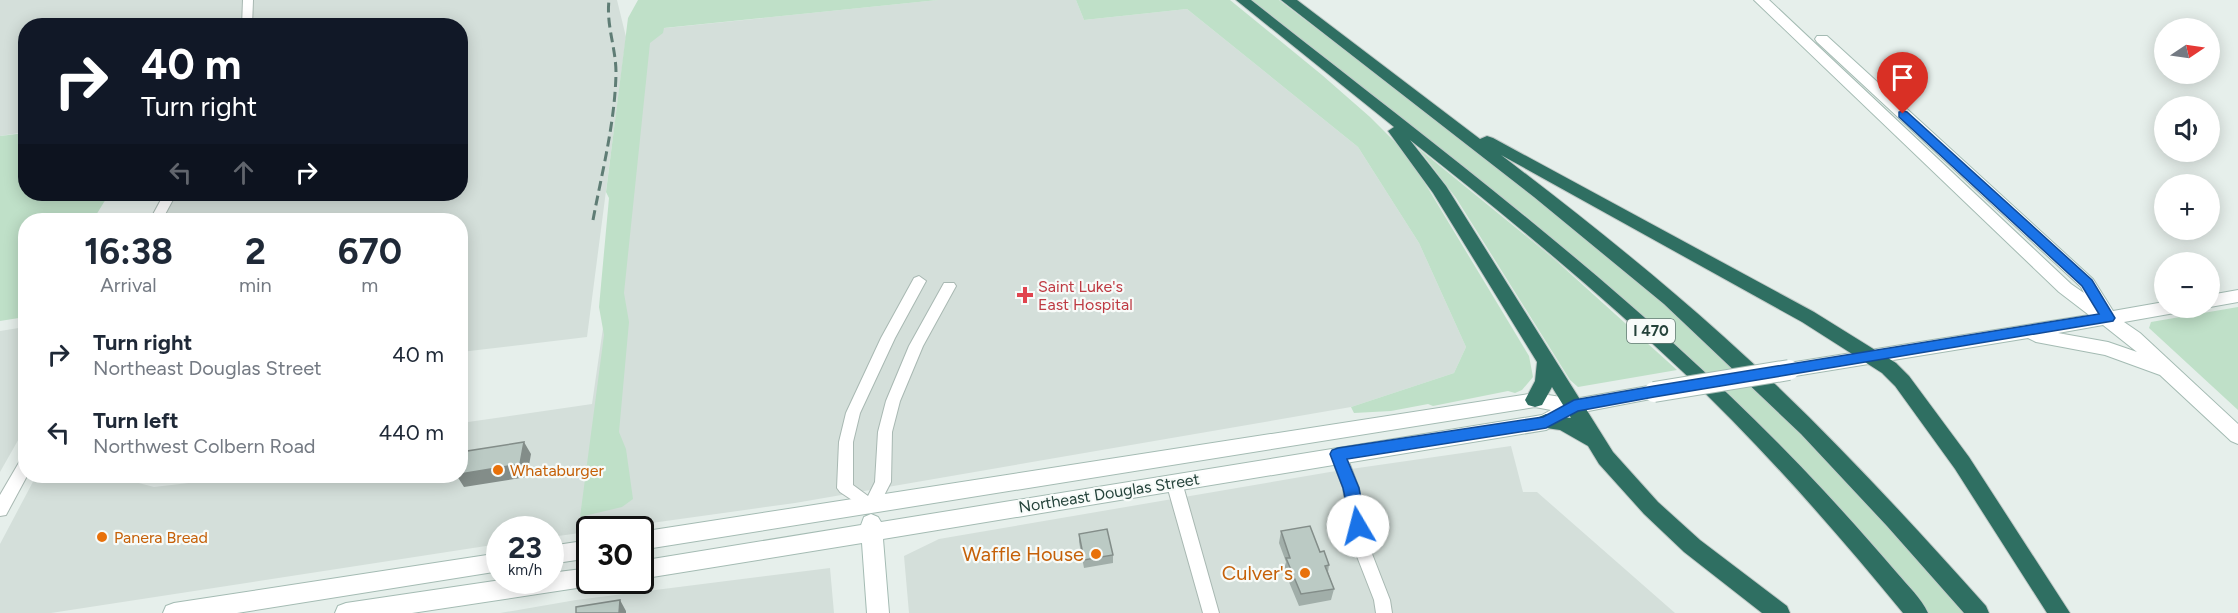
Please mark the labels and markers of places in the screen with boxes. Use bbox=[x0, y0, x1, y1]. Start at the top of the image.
pin bbox=[1877, 52, 1928, 114]
place label: Saint Luke's East Hospital bbox=[1038, 277, 1133, 314]
marker: Saint Luke's East Hospital bbox=[1016, 286, 1034, 304]
place label: Whataburger bbox=[510, 461, 604, 480]
marker: Whataburger bbox=[491, 463, 505, 477]
place label: Panera Bread bbox=[114, 528, 208, 547]
marker: Panera Bread bbox=[95, 530, 109, 544]
place label: Waffle House bbox=[962, 542, 1084, 566]
marker: Waffle House bbox=[1089, 547, 1103, 561]
place label: Culver's bbox=[1222, 561, 1293, 585]
marker: Culver's bbox=[1298, 566, 1312, 580]

